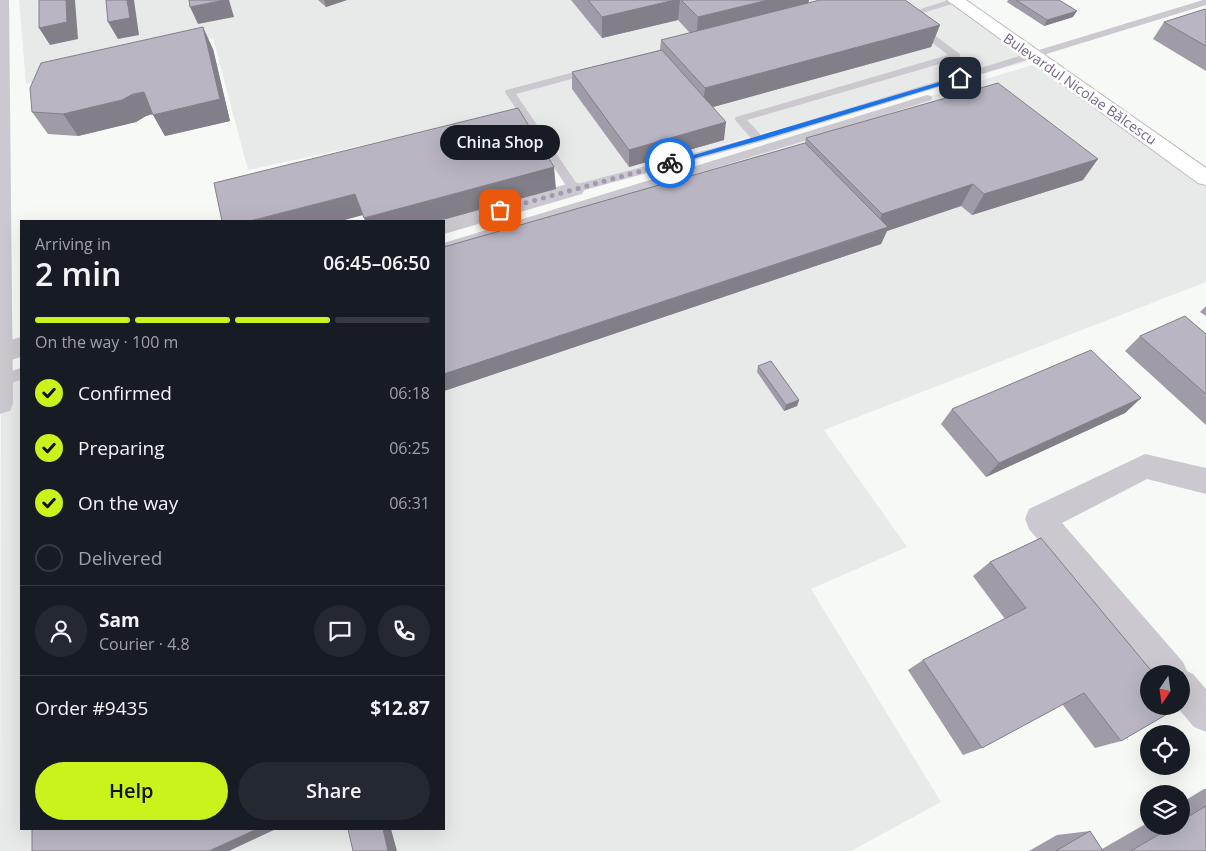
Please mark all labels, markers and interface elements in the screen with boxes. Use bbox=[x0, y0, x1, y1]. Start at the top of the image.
street label: Bulevardul Nicolae Bălcescu bbox=[1000, 28, 1161, 149]
pin bbox=[939, 57, 981, 99]
icon: home bbox=[946, 64, 974, 92]
callout: China Shop bbox=[440, 125, 560, 160]
text: China Shop bbox=[456, 131, 544, 153]
courier bbox=[645, 138, 695, 188]
icon: bike bbox=[656, 149, 684, 177]
pin bbox=[479, 189, 521, 231]
icon: bag bbox=[486, 196, 514, 224]
text: Arriving in bbox=[35, 233, 111, 255]
text: 06:45–06:50 bbox=[323, 250, 430, 276]
text: 2 min bbox=[35, 252, 121, 295]
text: On the way · 100 m bbox=[35, 331, 178, 353]
icon: check bbox=[35, 379, 63, 407]
text: Confirmed bbox=[78, 380, 172, 406]
text: 06:18 bbox=[389, 382, 430, 404]
icon: check bbox=[35, 434, 63, 462]
text: Preparing bbox=[78, 435, 165, 461]
text: 06:25 bbox=[389, 437, 430, 459]
icon: check bbox=[35, 489, 63, 517]
text: On the way bbox=[78, 490, 178, 516]
text: 06:31 bbox=[389, 492, 430, 514]
text: Delivered bbox=[78, 545, 162, 571]
button: person bbox=[35, 605, 87, 657]
button: chat bbox=[314, 605, 366, 657]
button: phone bbox=[378, 605, 430, 657]
text: Sam bbox=[99, 607, 140, 633]
text: Courier · 4.8 bbox=[99, 633, 190, 655]
north arrow bbox=[1140, 665, 1190, 715]
map controls bbox=[1140, 665, 1190, 835]
text: Order #9435 bbox=[35, 695, 148, 721]
text: $12.87 bbox=[370, 695, 430, 721]
button: locate bbox=[1140, 725, 1190, 775]
button: Help bbox=[35, 762, 228, 820]
button: Share bbox=[238, 762, 430, 820]
button: layers bbox=[1140, 785, 1190, 835]

